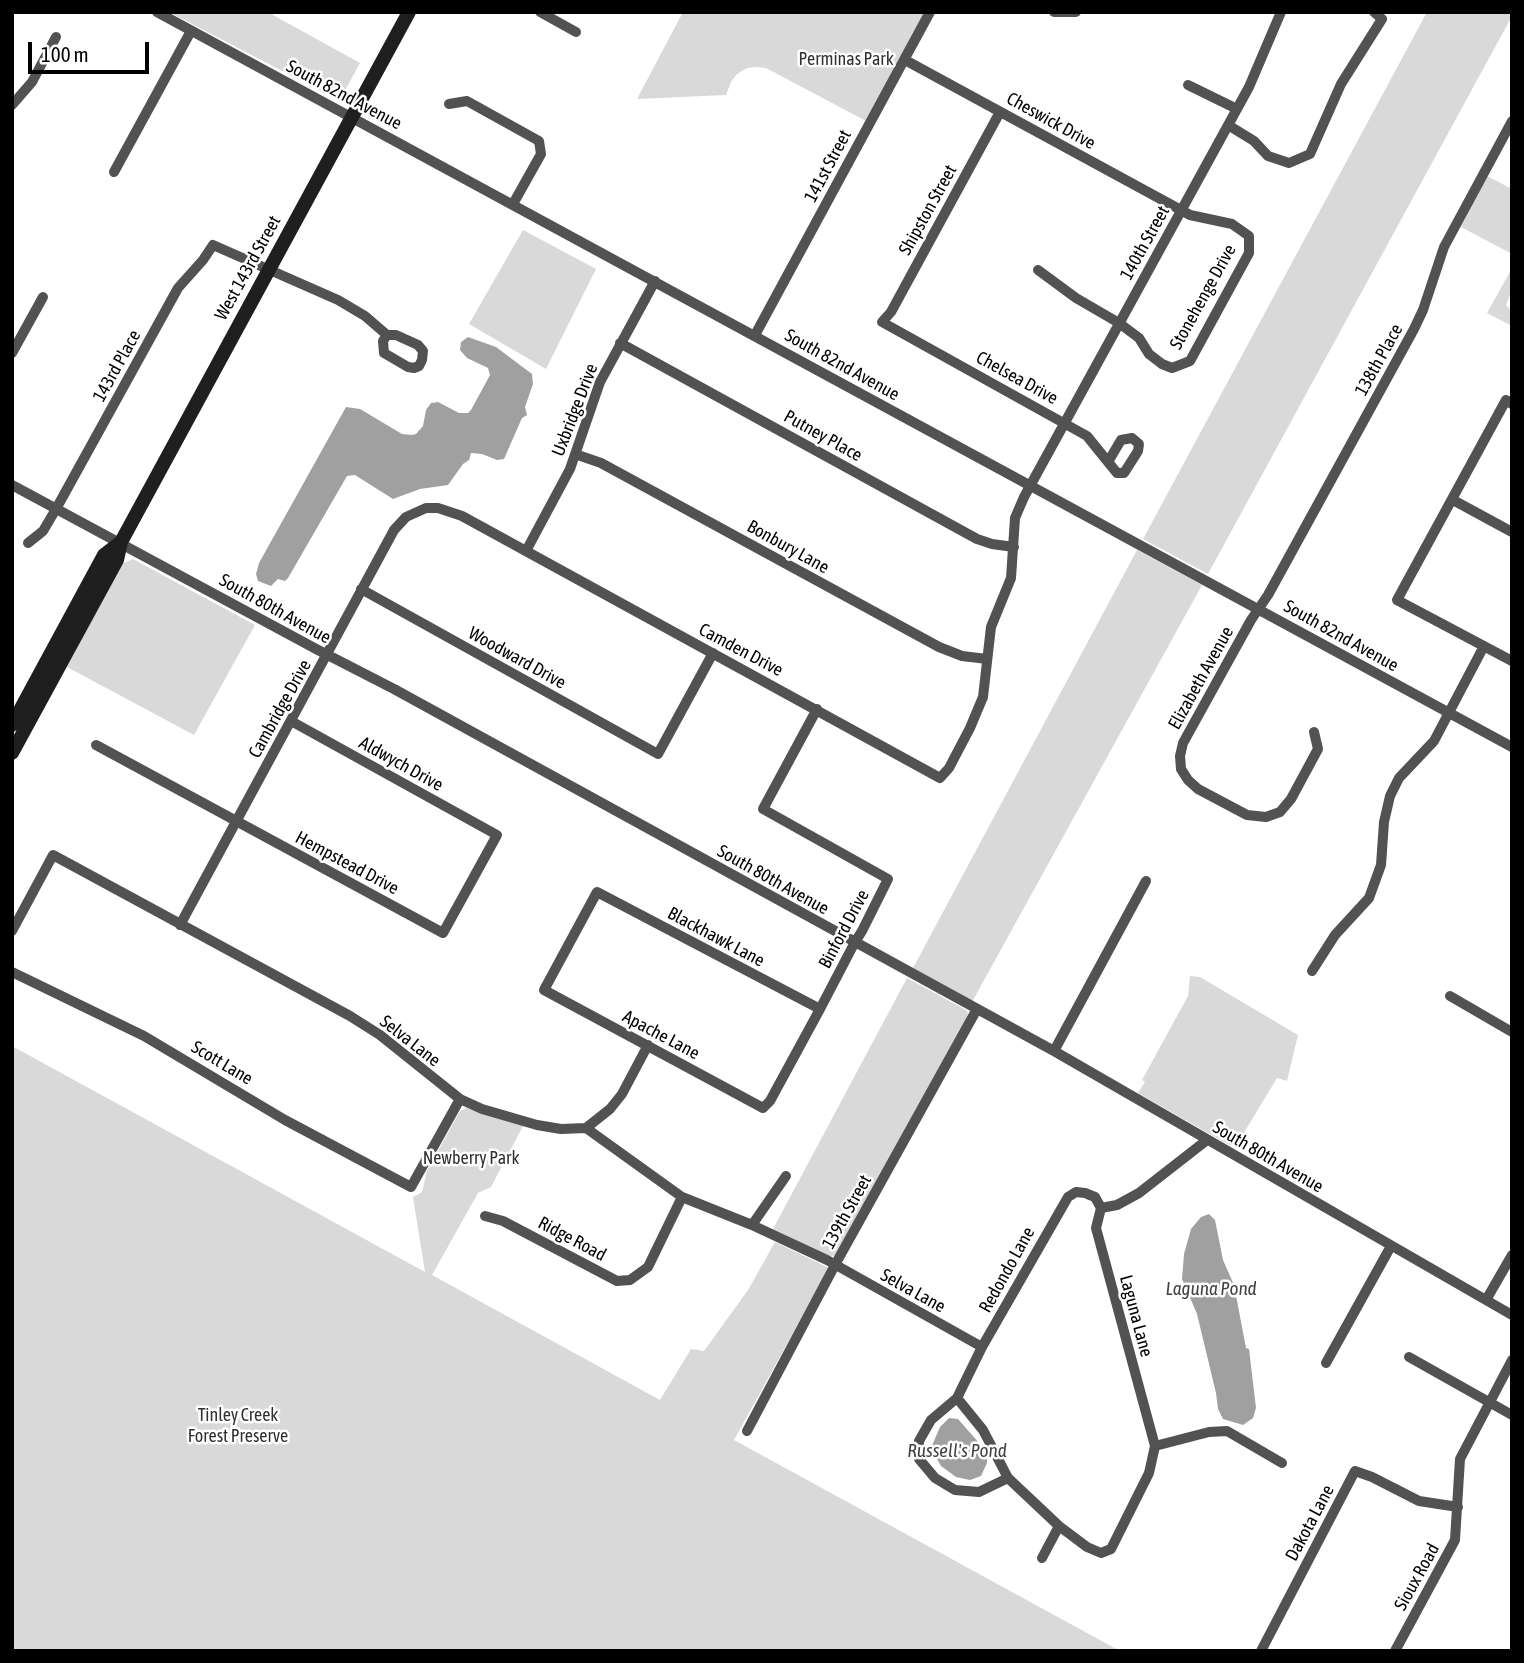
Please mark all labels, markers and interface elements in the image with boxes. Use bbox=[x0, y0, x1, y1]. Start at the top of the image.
scale bar bbox=[32, 28, 152, 72]
text: 100 m bbox=[41, 42, 89, 66]
park label: Perminas Park bbox=[798, 48, 894, 70]
street label: South 82nd Avenue bbox=[283, 56, 405, 134]
street label: Cheswick Drive bbox=[1003, 88, 1099, 154]
street label: 141st Street bbox=[800, 126, 856, 206]
street label: Shipston Street bbox=[894, 161, 962, 259]
street label: 140th Street bbox=[1116, 202, 1174, 284]
street label: West 143rd Street bbox=[210, 212, 286, 324]
street label: Stonehenge Drive bbox=[1165, 241, 1241, 353]
street label: 138th Place bbox=[1351, 320, 1407, 400]
street label: South 82nd Avenue bbox=[781, 325, 903, 405]
street label: 143rd Place bbox=[89, 326, 145, 406]
street label: Chelsea Drive bbox=[972, 347, 1062, 409]
street label: Uxbridge Drive bbox=[547, 361, 603, 459]
street label: Putney Place bbox=[780, 406, 866, 466]
street label: Bonbury Lane bbox=[743, 516, 833, 578]
street label: South 80th Avenue bbox=[215, 569, 335, 649]
street label: South 82nd Avenue bbox=[1280, 596, 1402, 676]
street label: Camden Drive bbox=[695, 619, 787, 681]
street label: Woodward Drive bbox=[464, 622, 570, 694]
street label: Elizabeth Avenue bbox=[1164, 623, 1238, 733]
street label: Cambridge Drive bbox=[244, 656, 316, 762]
street label: Aldwych Drive bbox=[355, 732, 447, 796]
street label: Hempstead Drive bbox=[292, 827, 402, 899]
street label: South 80th Avenue bbox=[713, 840, 833, 920]
street label: Binford Drive bbox=[814, 886, 874, 972]
street label: Blackhawk Lane bbox=[664, 902, 768, 972]
street label: Apache Lane bbox=[619, 1006, 703, 1064]
street label: Selva Lane bbox=[376, 1011, 444, 1071]
street label: Scott Lane bbox=[187, 1036, 257, 1090]
street label: South 80th Avenue bbox=[1209, 1117, 1327, 1197]
park label: Newberry Park bbox=[423, 1147, 519, 1169]
street label: 139th Street bbox=[818, 1171, 876, 1253]
street label: Ridge Road bbox=[534, 1212, 610, 1266]
street label: Redondo Lane bbox=[975, 1223, 1039, 1317]
street label: Selva Lane bbox=[877, 1264, 949, 1318]
street label: Laguna Lane bbox=[1115, 1273, 1157, 1359]
water label: Laguna Pond bbox=[1165, 1278, 1257, 1300]
park label: Tinley Creek Forest Preserve bbox=[188, 1404, 288, 1446]
water label: Russell's Pond bbox=[907, 1440, 1007, 1462]
street label: Dakota Lane bbox=[1281, 1481, 1339, 1565]
street label: Sioux Road bbox=[1390, 1540, 1444, 1614]

